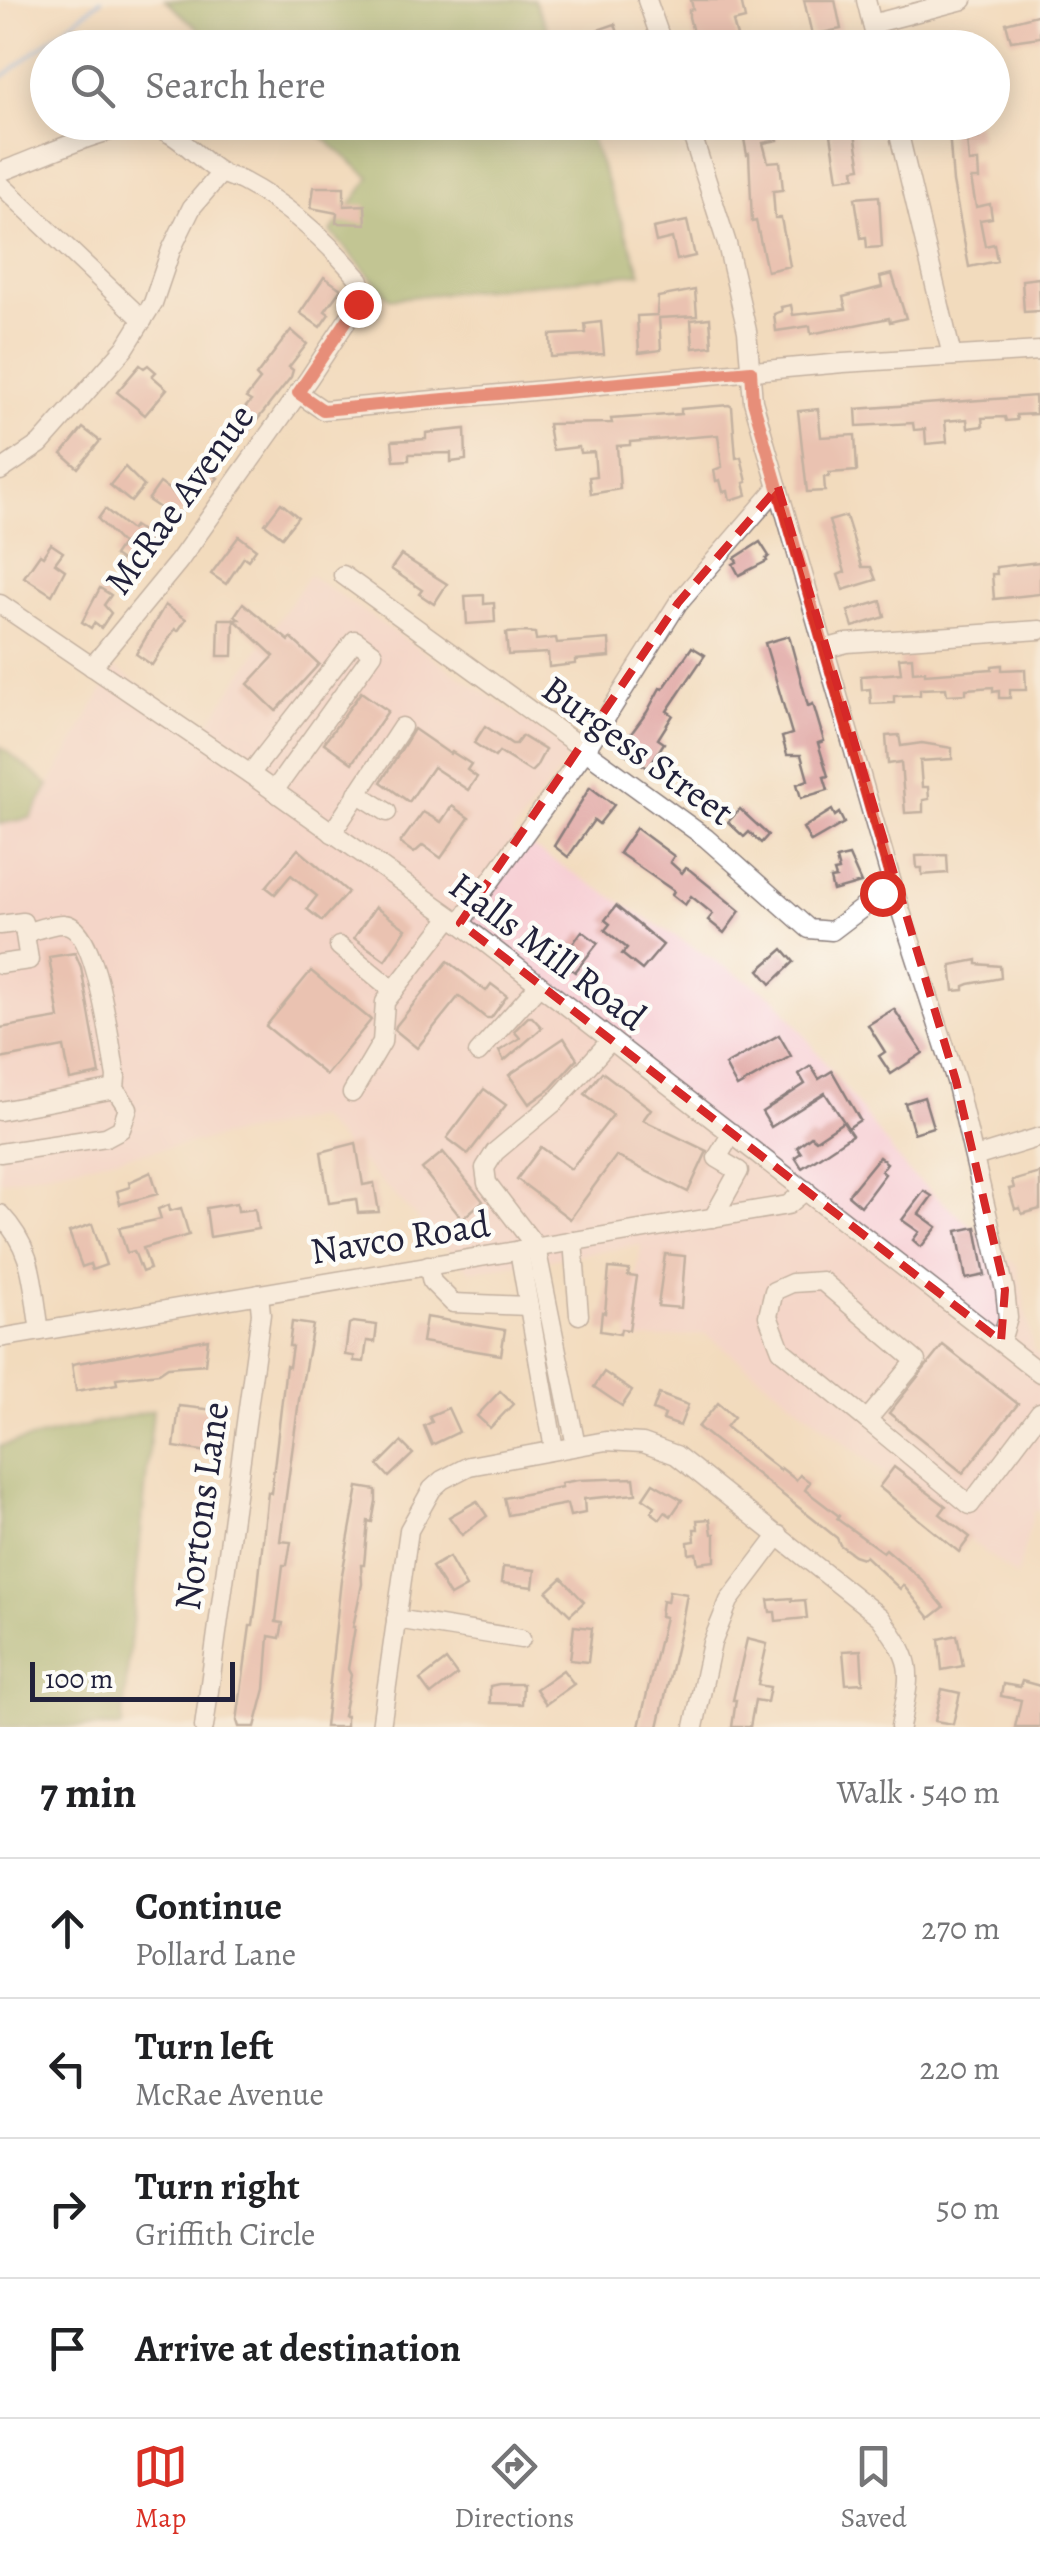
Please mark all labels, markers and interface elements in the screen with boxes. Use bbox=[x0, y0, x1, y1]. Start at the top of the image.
search box bbox=[30, 30, 1010, 140]
icon: search bbox=[65, 58, 120, 113]
text: Search here bbox=[145, 59, 326, 111]
route end bbox=[336, 282, 382, 328]
street label: McRae Avenue bbox=[92, 393, 266, 605]
street label: Burgess Street bbox=[532, 663, 744, 837]
street label: Halls Mill Road bbox=[439, 860, 658, 1043]
route start bbox=[860, 871, 906, 917]
street label: Navco Road bbox=[307, 1197, 494, 1277]
street label: Nortons Lane bbox=[161, 1398, 241, 1614]
scale bar bbox=[30, 1657, 235, 1702]
text: 100 m bbox=[45, 1660, 113, 1698]
text: 7 min bbox=[40, 1764, 136, 1821]
text: Walk · 540 m bbox=[837, 1770, 1000, 1814]
text: Continue bbox=[135, 1880, 282, 1932]
icon: ahead bbox=[40, 1901, 95, 1956]
text: 270 m bbox=[921, 1906, 1000, 1950]
text: Pollard Lane bbox=[135, 1932, 296, 1976]
text: Turn left bbox=[135, 2020, 274, 2072]
icon: left bbox=[40, 2041, 95, 2096]
text: 220 m bbox=[920, 2046, 1000, 2090]
text: McRae Avenue bbox=[135, 2072, 324, 2116]
text: Turn right bbox=[135, 2160, 300, 2212]
icon: right bbox=[40, 2181, 95, 2236]
text: 50 m bbox=[936, 2186, 1000, 2230]
text: Griffith Circle bbox=[135, 2212, 315, 2256]
icon: arrive bbox=[40, 2321, 95, 2376]
text: Arrive at destination bbox=[135, 2322, 461, 2374]
tab: Map bbox=[133, 2439, 188, 2537]
tab: Directions bbox=[454, 2439, 574, 2537]
tab: Saved bbox=[841, 2439, 907, 2537]

